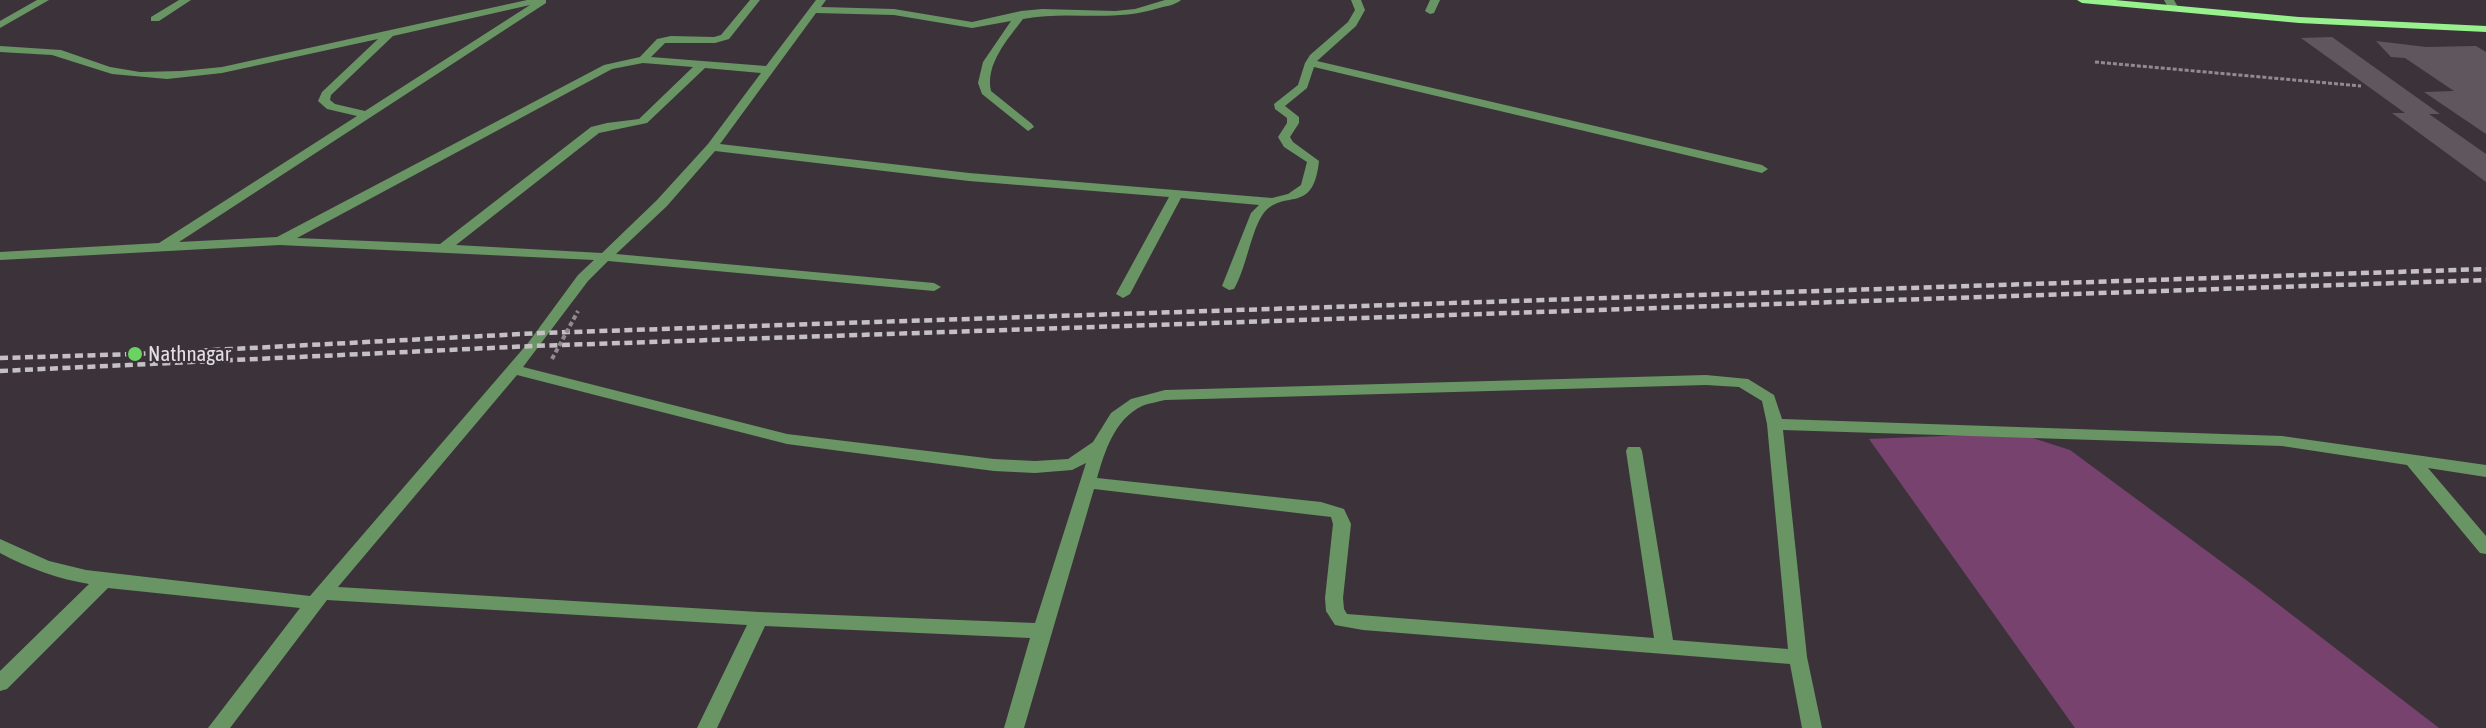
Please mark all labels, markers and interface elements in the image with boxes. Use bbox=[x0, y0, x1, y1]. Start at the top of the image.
place label: Nathnagar bbox=[148, 341, 231, 367]
marker: Nathnagar bbox=[126, 345, 144, 363]

